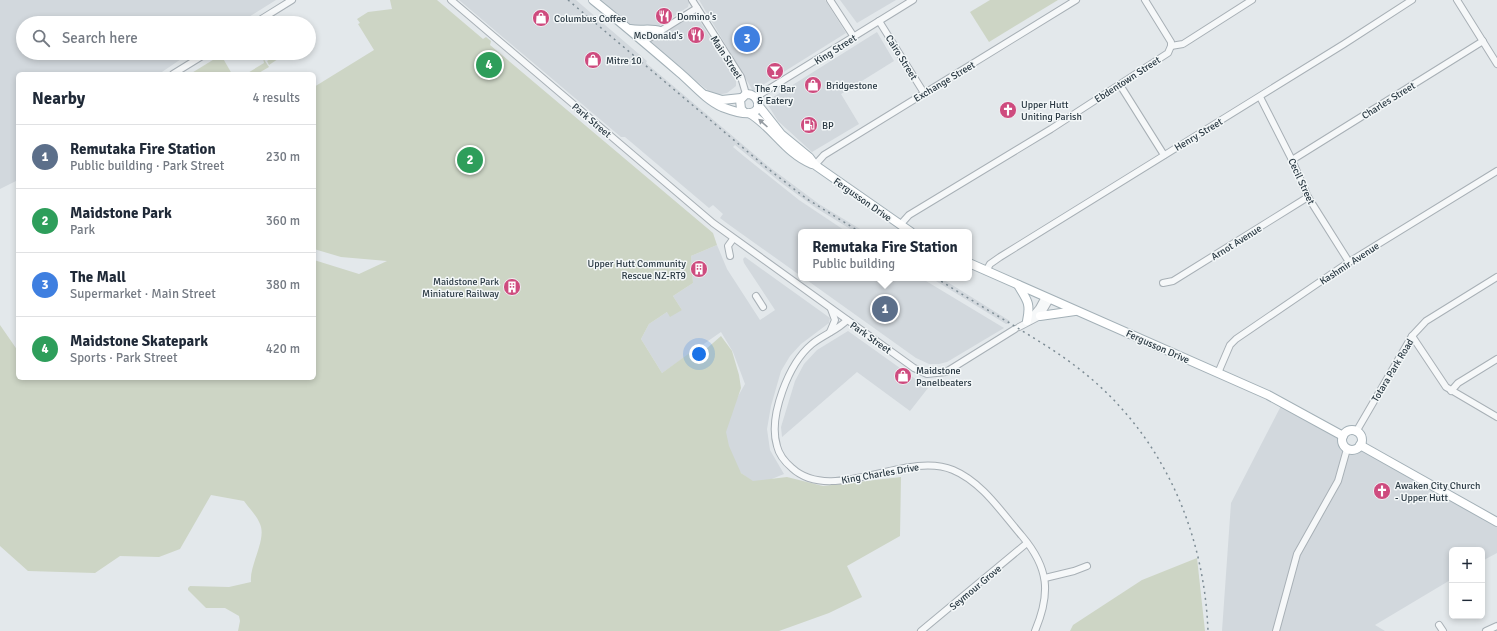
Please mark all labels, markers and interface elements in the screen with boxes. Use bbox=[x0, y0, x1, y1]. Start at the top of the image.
restaurant icon: Domino's bbox=[654, 6, 674, 26]
shop icon: Columbus Coffee bbox=[531, 8, 551, 28]
place label: Domino's bbox=[677, 11, 717, 23]
place label: Columbus Coffee bbox=[554, 13, 626, 25]
search box bbox=[16, 16, 316, 60]
pin: 3 bbox=[734, 24, 760, 54]
restaurant icon: McDonald's bbox=[686, 25, 706, 45]
icon: search bbox=[30, 27, 52, 49]
text: Search here bbox=[62, 29, 138, 47]
place label: McDonald's bbox=[633, 30, 684, 42]
street label: King Street bbox=[812, 32, 859, 68]
street label: Main Street bbox=[708, 33, 745, 82]
street label: Cairo Street bbox=[883, 33, 920, 83]
pin: 4 bbox=[476, 50, 502, 80]
shop icon: Mitre 10 bbox=[583, 50, 603, 70]
street label: Ebdentown Street bbox=[1092, 54, 1163, 106]
place label: Mitre 10 bbox=[606, 55, 642, 67]
street label: Exchange Street bbox=[912, 59, 978, 105]
bar icon: The 7 Bar & Eatery bbox=[765, 61, 785, 81]
shop icon: Bridgestone bbox=[803, 75, 823, 95]
street label: Charles Street bbox=[1360, 79, 1418, 122]
place label: Bridgestone bbox=[826, 80, 878, 92]
place label: The 7 Bar & Eatery bbox=[755, 83, 795, 107]
text: Nearby bbox=[32, 88, 85, 109]
text: 4 results bbox=[252, 90, 300, 106]
place label: Upper Hutt Uniting Parish bbox=[1021, 99, 1082, 123]
church icon: Upper Hutt Uniting Parish bbox=[998, 100, 1018, 120]
street label: Park Street bbox=[569, 101, 614, 141]
fuel station icon: BP bbox=[799, 115, 819, 135]
street label: Henry Street bbox=[1172, 116, 1225, 154]
one-way arrow bbox=[758, 118, 768, 127]
place label: BP bbox=[822, 120, 834, 132]
text: Remutaka Fire Station bbox=[70, 140, 216, 158]
pin: 2 bbox=[457, 145, 483, 175]
text: 1 bbox=[41, 149, 49, 165]
text: 230 m bbox=[266, 149, 300, 165]
street label: Cecil Street bbox=[1285, 156, 1317, 207]
text: Public building · Park Street bbox=[70, 158, 224, 174]
street label: Fergusson Drive bbox=[831, 175, 894, 224]
text: Maidstone Park bbox=[70, 204, 172, 222]
text: 2 bbox=[41, 213, 49, 229]
text: 360 m bbox=[266, 213, 300, 229]
text: Park bbox=[70, 222, 95, 238]
street label: Arnot Avenue bbox=[1209, 223, 1264, 263]
popup bbox=[798, 229, 972, 281]
text: Remutaka Fire Station bbox=[812, 238, 958, 256]
street label: Kashmir Avenue bbox=[1317, 240, 1382, 288]
text: Public building bbox=[812, 256, 895, 272]
place label: Upper Hutt Community Rescue NZ-RT9 bbox=[588, 258, 686, 282]
building icon: Upper Hutt Community Rescue NZ-RT9 bbox=[689, 259, 709, 279]
text: The Mall bbox=[70, 268, 126, 286]
place label: Maidstone Park Miniature Railway bbox=[422, 276, 499, 300]
text: 3 bbox=[41, 277, 49, 293]
text: 380 m bbox=[266, 277, 300, 293]
building icon: Maidstone Park Miniature Railway bbox=[502, 277, 522, 297]
text: Supermarket · Main Street bbox=[70, 286, 216, 302]
pin: 1 bbox=[872, 294, 898, 324]
street label: Park Street bbox=[848, 319, 894, 357]
street label: Fergusson Drive bbox=[1124, 328, 1191, 366]
text: Maidstone Skatepark bbox=[70, 332, 208, 350]
street label: Totara Park Road bbox=[1369, 337, 1416, 404]
text: 4 bbox=[41, 341, 49, 357]
text: 420 m bbox=[266, 341, 300, 357]
your location bbox=[689, 344, 709, 364]
text: Sports · Park Street bbox=[70, 350, 178, 366]
place label: Maidstone Panelbeaters bbox=[916, 365, 972, 389]
shop icon: Maidstone Panelbeaters bbox=[893, 366, 913, 386]
street label: King Charles Drive bbox=[840, 461, 920, 487]
place label: Awaken City Church - Upper Hutt bbox=[1395, 480, 1480, 504]
church icon: Awaken City Church - Upper Hutt bbox=[1372, 481, 1392, 501]
map controls bbox=[1449, 547, 1485, 619]
button: + bbox=[1449, 547, 1485, 583]
street label: Seymour Grove bbox=[947, 563, 1004, 613]
button: − bbox=[1449, 583, 1485, 619]

